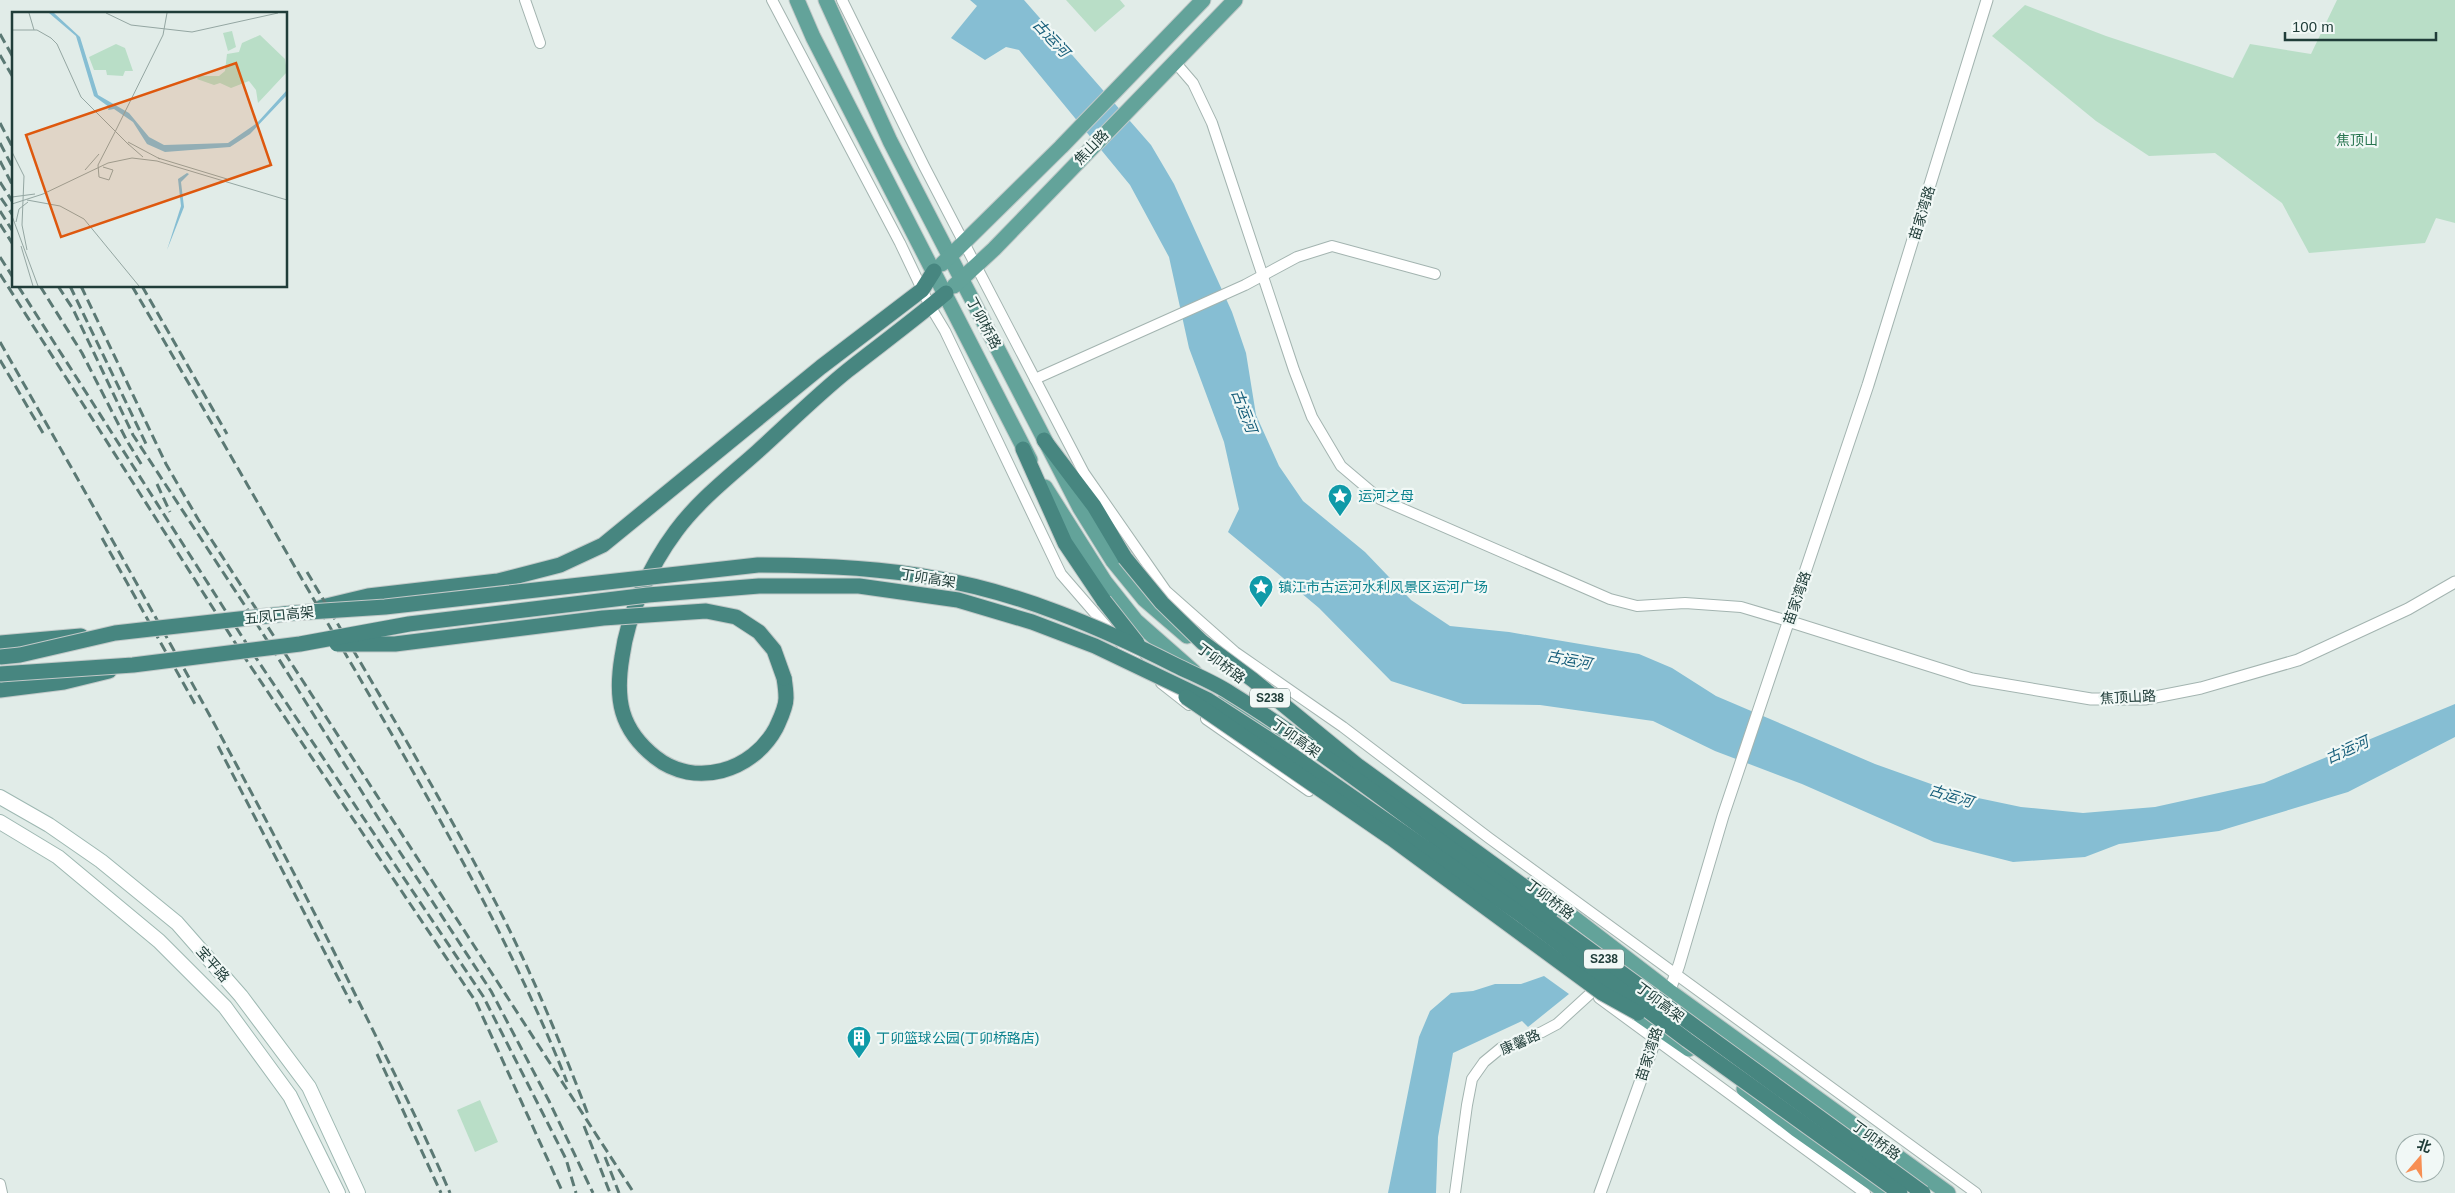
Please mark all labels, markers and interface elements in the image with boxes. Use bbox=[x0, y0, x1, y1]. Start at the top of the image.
scale bar bbox=[2285, 10, 2436, 42]
inset map bbox=[12, 12, 288, 288]
water label: 古运河 bbox=[1030, 15, 1075, 62]
text: 100 m bbox=[2292, 18, 2334, 35]
street label: 焦山路 bbox=[1071, 126, 1111, 168]
park label: 焦顶山 bbox=[2336, 132, 2378, 148]
street label: 苗家湾路 bbox=[1906, 184, 1938, 242]
street label: 丁卯桥路 bbox=[964, 295, 1004, 351]
water label: 古运河 bbox=[1228, 387, 1262, 438]
place icon: 运河之母 bbox=[1327, 483, 1353, 517]
place label: 运河之母 bbox=[1358, 488, 1414, 504]
street label: 丁卯高架 bbox=[899, 566, 957, 590]
street label: 苗家湾路 bbox=[1780, 569, 1814, 627]
place icon: 镇江市古运河水利风景区运河广场 bbox=[1248, 574, 1274, 608]
place label: 镇江市古运河水利风景区运河广场 bbox=[1278, 579, 1488, 595]
street label: 五凤口高架 bbox=[243, 603, 315, 627]
street label: 丁卯桥路 bbox=[1194, 640, 1248, 686]
water label: 古运河 bbox=[1545, 647, 1596, 673]
road number: S238 bbox=[1250, 688, 1290, 708]
street label: 焦顶山路 bbox=[2100, 688, 2156, 706]
street label: 丁卯高架 bbox=[1268, 715, 1324, 761]
water label: 古运河 bbox=[2323, 731, 2374, 766]
water label: 古运河 bbox=[1927, 781, 1978, 811]
street label: 丁卯桥路 bbox=[1523, 876, 1577, 922]
street label: 宝平路 bbox=[193, 943, 233, 985]
road number: S238 bbox=[1584, 950, 1624, 969]
street label: 丁卯高架 bbox=[1633, 979, 1687, 1025]
building icon: 丁卯篮球公园(丁卯桥路店) bbox=[846, 1025, 872, 1059]
street label: 苗家湾路 bbox=[1633, 1025, 1665, 1083]
street label: 康馨路 bbox=[1498, 1026, 1542, 1058]
place label: 丁卯篮球公园(丁卯桥路店) bbox=[876, 1030, 1039, 1046]
street label: 丁卯桥路 bbox=[1849, 1117, 1903, 1163]
north arrow bbox=[2395, 1133, 2445, 1183]
text: 北 bbox=[2415, 1136, 2433, 1156]

